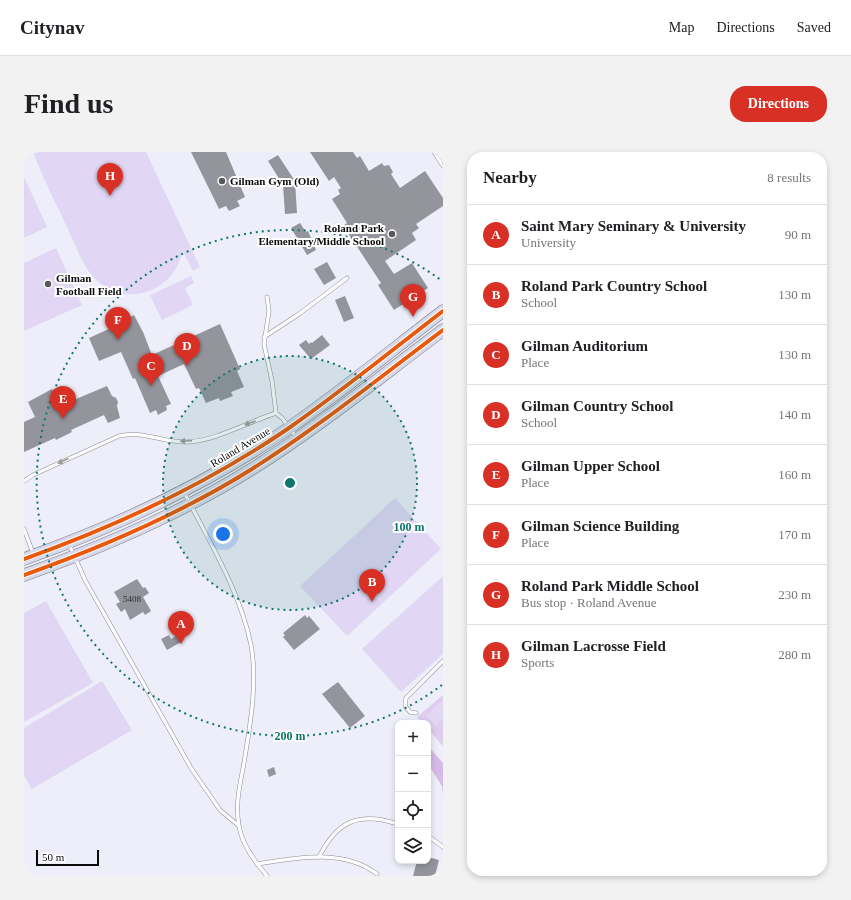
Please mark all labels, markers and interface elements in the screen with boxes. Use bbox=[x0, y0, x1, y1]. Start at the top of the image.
text: Citynav bbox=[20, 17, 84, 38]
text: Map bbox=[669, 20, 694, 35]
text: Directions bbox=[716, 20, 775, 35]
text: Saved bbox=[797, 20, 831, 35]
button: Directions bbox=[730, 86, 827, 122]
text: Find us bbox=[24, 88, 114, 119]
pin: H bbox=[97, 163, 123, 196]
text: Nearby bbox=[483, 168, 537, 187]
text: 8 results bbox=[767, 170, 811, 185]
place label: Gilman Gym (Old) bbox=[230, 175, 320, 188]
marker: Gilman Gym (Old) bbox=[217, 176, 227, 186]
text: Saint Mary Seminary & University bbox=[521, 218, 746, 234]
place label: Roland Park Elementary/Middle School bbox=[258, 222, 385, 247]
text: A bbox=[491, 227, 501, 242]
text: 90 m bbox=[785, 227, 811, 242]
marker: Roland Park Elementary/Middle School bbox=[387, 229, 397, 239]
text: University bbox=[521, 235, 576, 250]
place label: Gilman Football Field bbox=[56, 272, 122, 297]
text: Roland Park Country School bbox=[521, 278, 707, 294]
marker: Gilman Football Field bbox=[43, 279, 53, 289]
pin: G bbox=[400, 284, 426, 317]
text: B bbox=[492, 287, 500, 302]
text: 130 m bbox=[778, 287, 811, 302]
text: School bbox=[521, 295, 557, 310]
pin: F bbox=[105, 307, 131, 340]
pin: D bbox=[174, 333, 200, 366]
text: Gilman Auditorium bbox=[521, 338, 648, 354]
text: C bbox=[491, 347, 501, 362]
text: 130 m bbox=[778, 347, 811, 362]
pin: C bbox=[138, 353, 164, 386]
text: Place bbox=[521, 355, 549, 370]
pin: E bbox=[50, 386, 76, 419]
text: Gilman Country School bbox=[521, 398, 674, 414]
text: D bbox=[491, 407, 501, 422]
text: 140 m bbox=[778, 407, 811, 422]
text: School bbox=[521, 415, 557, 430]
one-way arrow bbox=[243, 420, 255, 426]
street label: Roland Avenue bbox=[208, 424, 272, 469]
one-way arrow bbox=[180, 438, 192, 445]
one-way arrow bbox=[57, 458, 68, 464]
text: Gilman Upper School bbox=[521, 458, 660, 474]
text: E bbox=[492, 467, 500, 482]
text: 160 m bbox=[778, 467, 811, 482]
text: Place bbox=[521, 475, 549, 490]
centre of rings bbox=[283, 476, 297, 490]
text: Gilman Science Building bbox=[521, 518, 679, 534]
text: 100 m bbox=[394, 520, 425, 534]
your location bbox=[213, 524, 233, 544]
text: F bbox=[492, 527, 500, 542]
text: 170 m bbox=[778, 527, 811, 542]
text: Place bbox=[521, 535, 549, 550]
pin: B bbox=[359, 569, 385, 602]
text: Roland Park Middle School bbox=[521, 578, 699, 594]
text: G bbox=[491, 587, 501, 602]
text: 230 m bbox=[778, 587, 811, 602]
house number: 5408 bbox=[123, 594, 142, 604]
text: Bus stop · Roland Avenue bbox=[521, 595, 657, 610]
pin: A bbox=[168, 611, 194, 644]
text: Gilman Lacrosse Field bbox=[521, 638, 666, 654]
text: H bbox=[491, 647, 501, 662]
text: 280 m bbox=[778, 647, 811, 662]
text: Sports bbox=[521, 655, 554, 670]
map controls bbox=[395, 720, 431, 864]
button: + bbox=[395, 720, 431, 756]
text: 200 m bbox=[275, 729, 306, 743]
button: − bbox=[395, 756, 431, 792]
button: locate bbox=[395, 792, 431, 828]
button: layers bbox=[395, 828, 431, 864]
scale bar bbox=[36, 848, 99, 867]
text: 50 m bbox=[42, 851, 64, 863]

